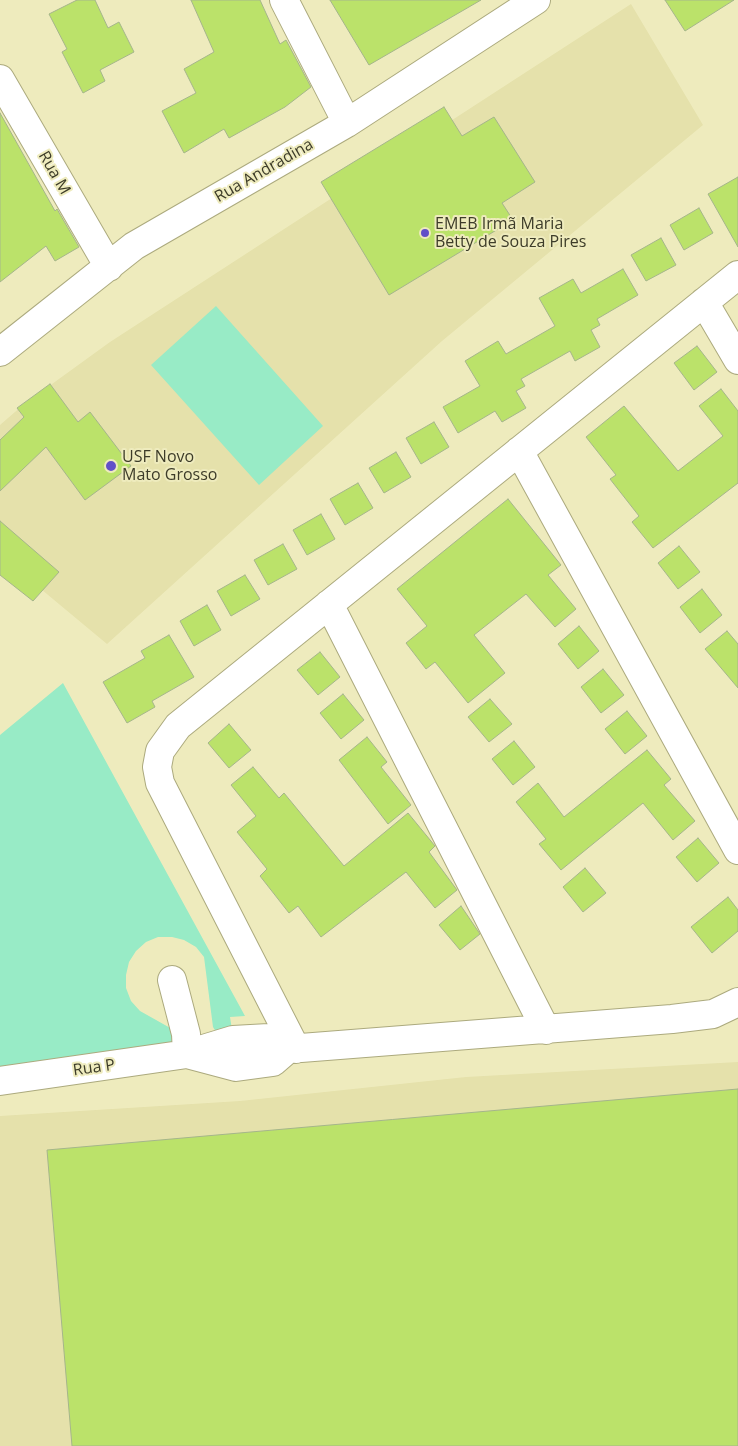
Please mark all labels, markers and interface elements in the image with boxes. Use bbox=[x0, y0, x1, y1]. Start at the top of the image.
street label: Rua Andradina bbox=[211, 135, 317, 207]
street label: Rua M bbox=[34, 148, 74, 198]
place label: EMEB Irmã Maria Betty de Souza Pires bbox=[435, 214, 586, 252]
marker: EMEB Irmã Maria Betty de Souza Pires bbox=[419, 227, 431, 239]
place label: USF Novo Mato Grosso bbox=[122, 447, 217, 485]
marker: USF Novo Mato Grosso bbox=[104, 459, 118, 473]
street label: Rua P bbox=[72, 1056, 116, 1080]

